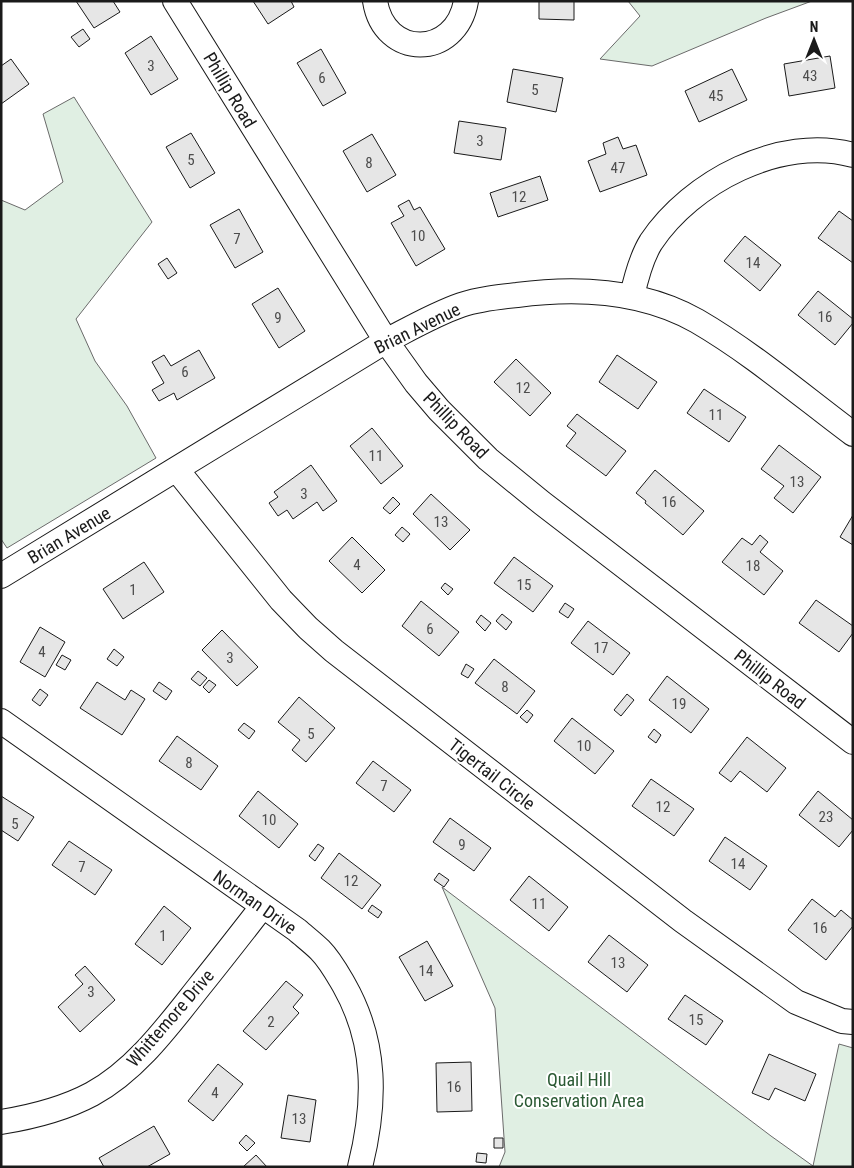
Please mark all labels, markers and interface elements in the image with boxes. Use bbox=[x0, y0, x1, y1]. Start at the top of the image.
north arrow bbox=[789, 15, 839, 65]
text: N bbox=[810, 19, 818, 35]
street label: Phillip Road bbox=[199, 48, 261, 132]
house number: 3 bbox=[147, 57, 155, 75]
house number: 43 bbox=[803, 67, 817, 85]
house number: 6 bbox=[318, 69, 326, 87]
house number: 5 bbox=[531, 81, 539, 99]
house number: 45 bbox=[709, 87, 723, 105]
house number: 3 bbox=[476, 132, 484, 150]
house number: 5 bbox=[187, 151, 195, 169]
house number: 8 bbox=[365, 154, 373, 172]
house number: 47 bbox=[611, 159, 625, 177]
house number: 12 bbox=[512, 188, 526, 206]
house number: 10 bbox=[411, 227, 425, 245]
house number: 7 bbox=[233, 230, 241, 248]
house number: 14 bbox=[746, 254, 760, 272]
street label: Brian Avenue bbox=[371, 298, 463, 358]
house number: 16 bbox=[818, 308, 832, 326]
house number: 9 bbox=[274, 309, 282, 327]
house number: 6 bbox=[181, 363, 189, 381]
house number: 12 bbox=[516, 379, 530, 397]
street label: Phillip Road bbox=[419, 387, 493, 463]
house number: 11 bbox=[709, 406, 723, 424]
house number: 11 bbox=[369, 447, 383, 465]
house number: 13 bbox=[790, 473, 804, 491]
house number: 3 bbox=[300, 485, 308, 503]
house number: 16 bbox=[662, 493, 676, 511]
street label: Brian Avenue bbox=[24, 502, 114, 568]
house number: 13 bbox=[434, 513, 448, 531]
house number: 4 bbox=[353, 556, 361, 574]
house number: 18 bbox=[746, 557, 760, 575]
house number: 15 bbox=[517, 576, 531, 594]
house number: 1 bbox=[129, 581, 137, 599]
house number: 6 bbox=[426, 620, 434, 638]
house number: 17 bbox=[594, 639, 608, 657]
house number: 4 bbox=[38, 643, 46, 661]
street label: Phillip Road bbox=[730, 645, 810, 713]
house number: 3 bbox=[226, 649, 234, 667]
house number: 8 bbox=[501, 678, 509, 696]
house number: 19 bbox=[672, 695, 686, 713]
house number: 5 bbox=[307, 725, 315, 743]
street label: Tigertail Circle bbox=[445, 734, 539, 814]
house number: 10 bbox=[577, 737, 591, 755]
house number: 8 bbox=[185, 754, 193, 772]
house number: 7 bbox=[380, 777, 388, 795]
house number: 12 bbox=[656, 798, 670, 816]
house number: 23 bbox=[819, 808, 833, 826]
house number: 10 bbox=[262, 811, 276, 829]
house number: 5 bbox=[11, 815, 19, 833]
house number: 9 bbox=[458, 836, 466, 854]
house number: 14 bbox=[731, 855, 745, 873]
house number: 7 bbox=[78, 858, 86, 876]
street label: Norman Drive bbox=[209, 866, 301, 938]
house number: 12 bbox=[344, 872, 358, 890]
house number: 11 bbox=[532, 895, 546, 913]
house number: 16 bbox=[813, 919, 827, 937]
house number: 1 bbox=[159, 927, 167, 945]
house number: 13 bbox=[611, 954, 625, 972]
house number: 14 bbox=[419, 962, 433, 980]
street label: Whittemore Drive bbox=[122, 965, 218, 1071]
house number: 3 bbox=[87, 983, 95, 1001]
house number: 15 bbox=[689, 1011, 703, 1029]
house number: 2 bbox=[267, 1013, 275, 1031]
park label: Quail Hill Conservation Area bbox=[514, 1069, 644, 1111]
house number: 16 bbox=[447, 1078, 461, 1096]
house number: 4 bbox=[211, 1084, 219, 1102]
house number: 13 bbox=[292, 1110, 306, 1128]

